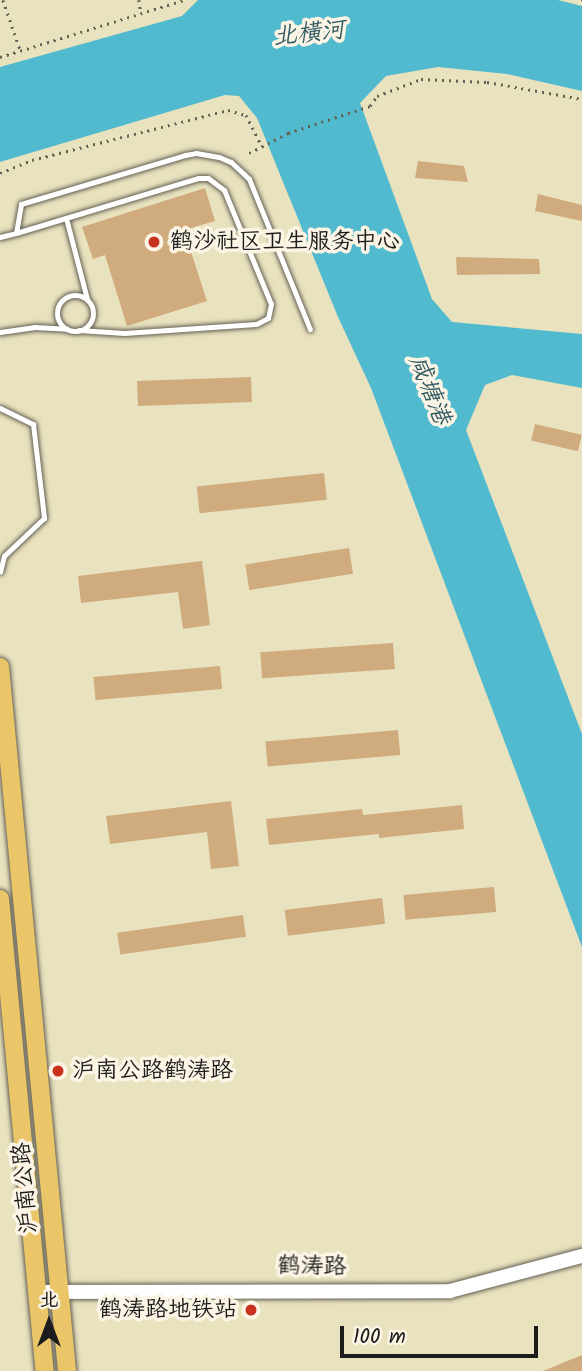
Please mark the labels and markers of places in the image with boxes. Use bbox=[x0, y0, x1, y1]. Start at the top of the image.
place label: 鹤沙社区卫生服务中心 bbox=[170, 228, 400, 256]
marker: 鹤沙社区卫生服务中心 bbox=[144, 232, 164, 252]
place label: 沪南公路鹤涛路 bbox=[72, 1057, 233, 1085]
marker: 沪南公路鹤涛路 bbox=[50, 1063, 66, 1079]
place label: 鹤涛路地铁站 bbox=[99, 1296, 237, 1324]
marker: 鹤涛路地铁站 bbox=[243, 1302, 259, 1318]

